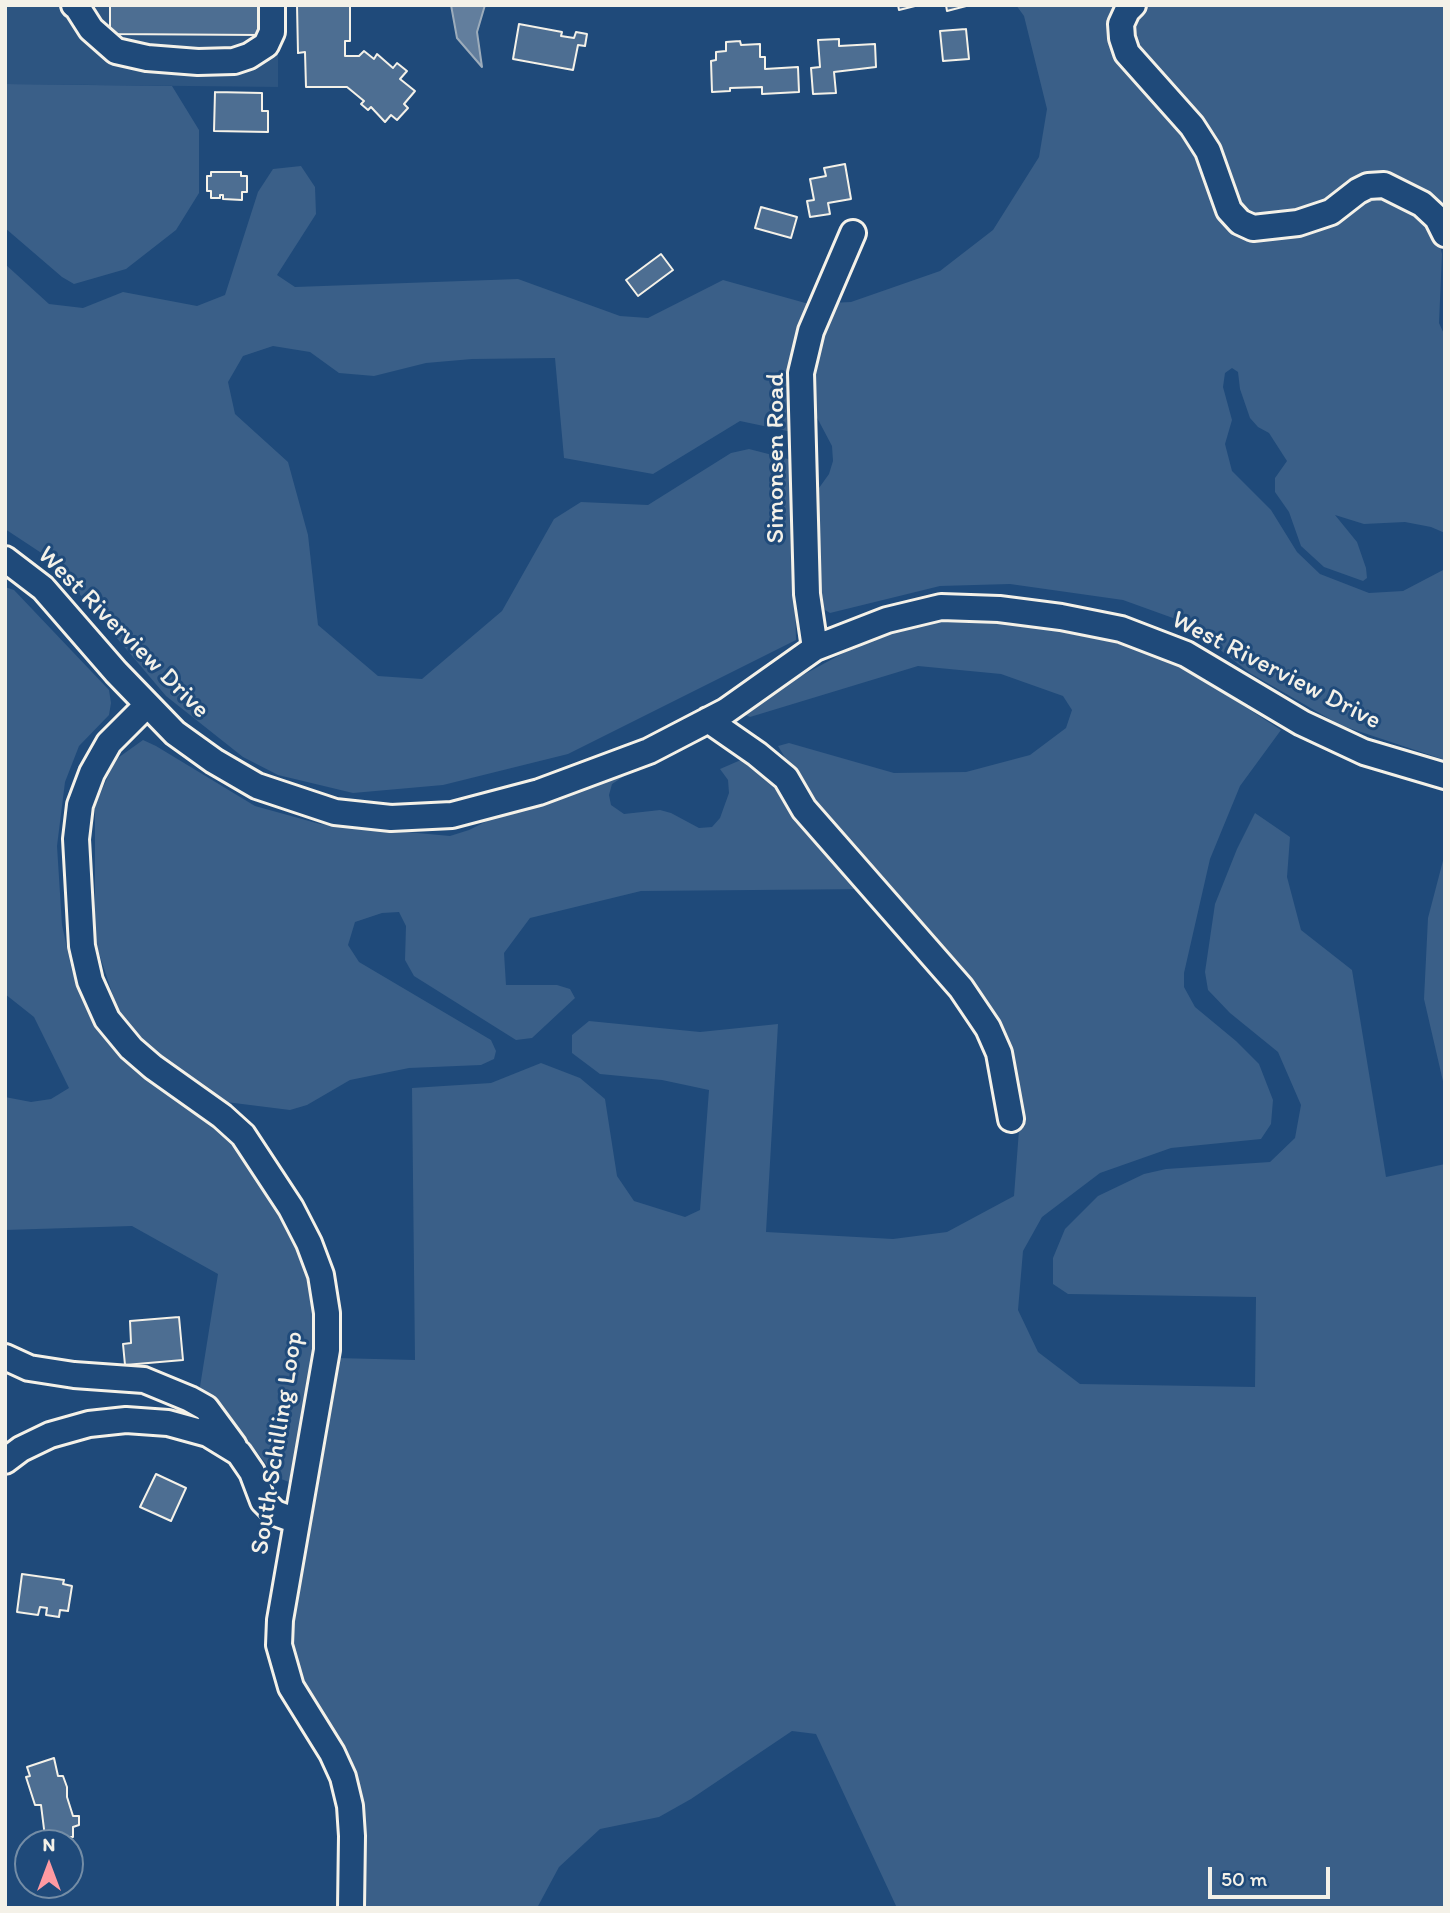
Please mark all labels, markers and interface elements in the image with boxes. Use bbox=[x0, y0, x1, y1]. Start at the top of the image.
street label: Simonsen Road bbox=[760, 373, 792, 543]
street label: West Riverview Drive bbox=[30, 540, 216, 726]
street label: West Riverview Drive bbox=[1166, 605, 1386, 737]
street label: South Schilling Loop bbox=[245, 1329, 311, 1557]
north arrow bbox=[14, 1829, 84, 1899]
text: N bbox=[43, 1833, 55, 1856]
scale bar bbox=[1212, 1854, 1334, 1898]
text: 50 m bbox=[1221, 1866, 1267, 1891]

